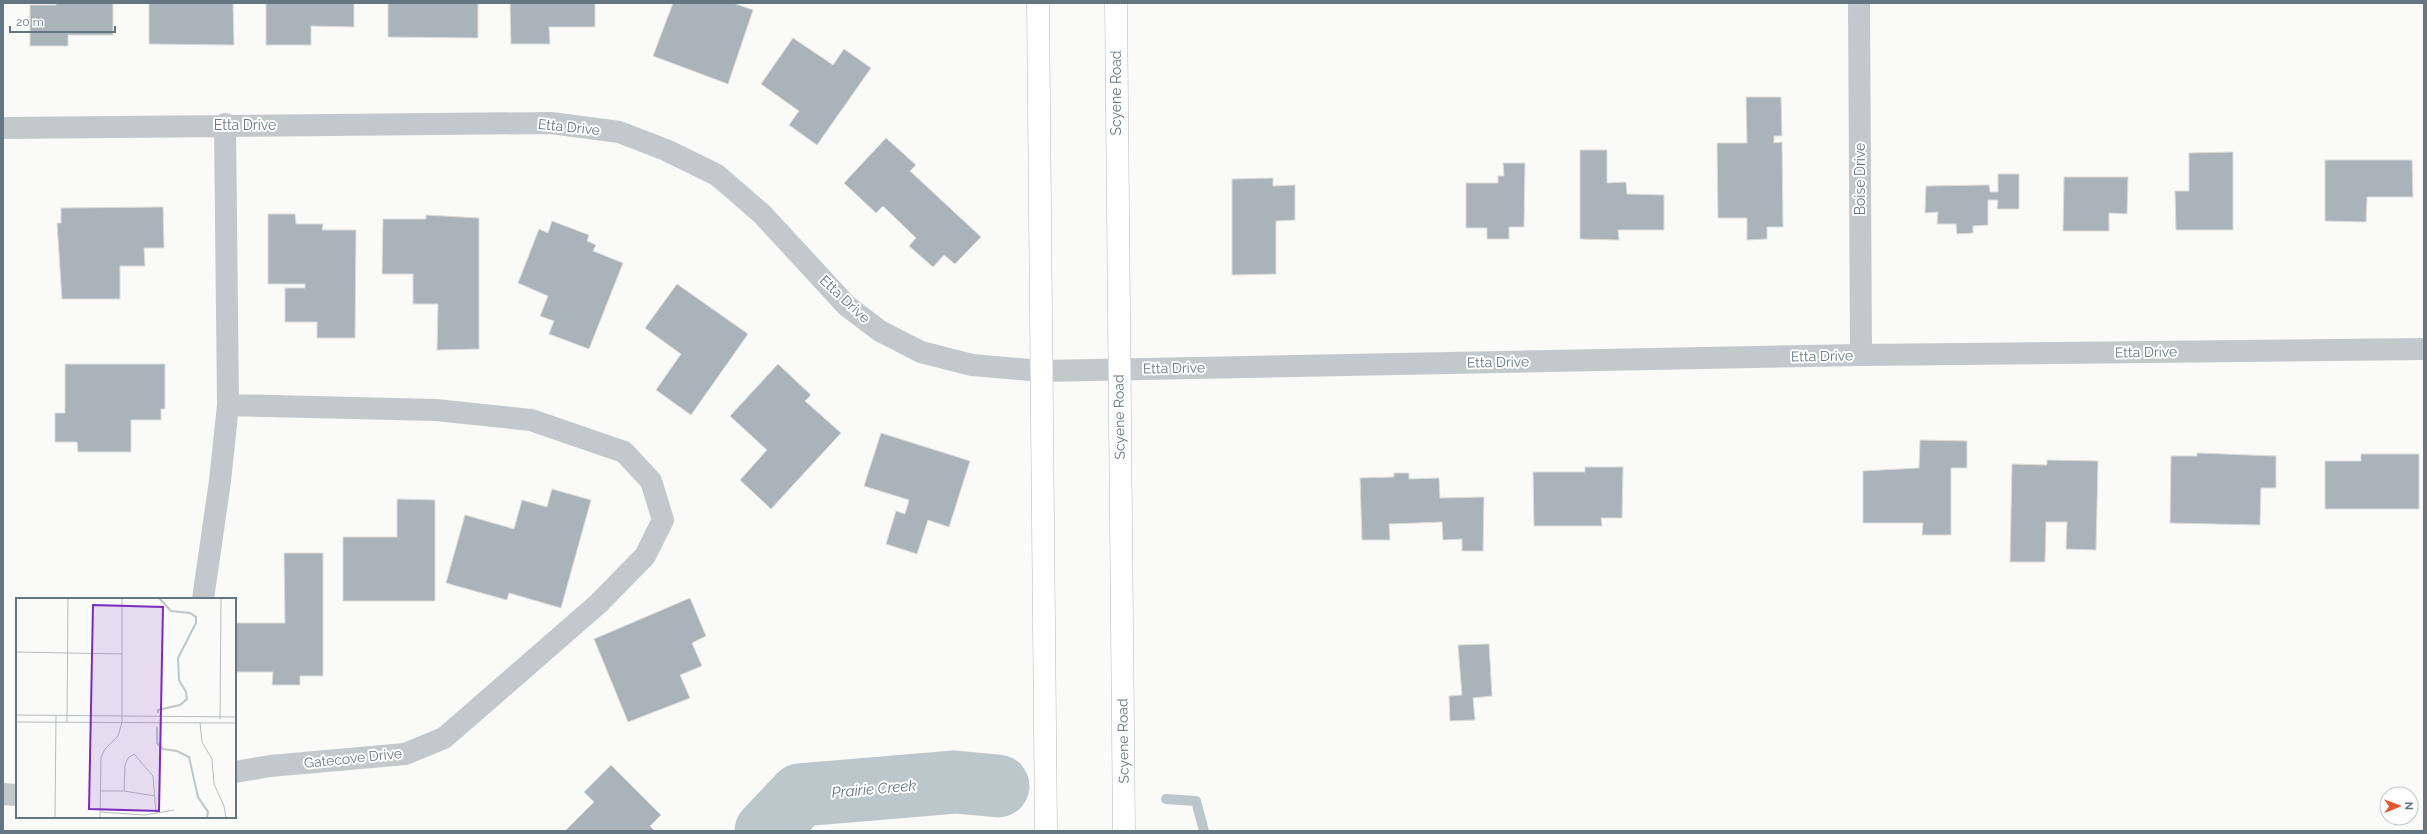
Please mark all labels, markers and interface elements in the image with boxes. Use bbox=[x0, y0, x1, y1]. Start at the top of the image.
scale bar bbox=[10, 8, 115, 34]
text: 20 m bbox=[16, 15, 44, 29]
street label: Scyene Road bbox=[1108, 50, 1124, 136]
street label: Etta Drive bbox=[537, 116, 601, 138]
street label: Etta Drive bbox=[214, 117, 276, 133]
street label: Boise Drive bbox=[1852, 143, 1868, 215]
street label: Etta Drive bbox=[817, 272, 873, 326]
street label: Etta Drive bbox=[2115, 343, 2177, 361]
street label: Etta Drive bbox=[1791, 347, 1853, 365]
street label: Etta Drive bbox=[1467, 353, 1529, 371]
street label: Etta Drive bbox=[1143, 359, 1205, 377]
street label: Scyene Road bbox=[1110, 374, 1128, 460]
inset map bbox=[16, 598, 236, 818]
street label: Scyene Road bbox=[1114, 698, 1132, 784]
street label: Gatecove Drive bbox=[303, 745, 403, 771]
water label: Prairie Creek bbox=[831, 776, 917, 802]
north arrow bbox=[2379, 786, 2419, 826]
text: N bbox=[2402, 802, 2415, 810]

